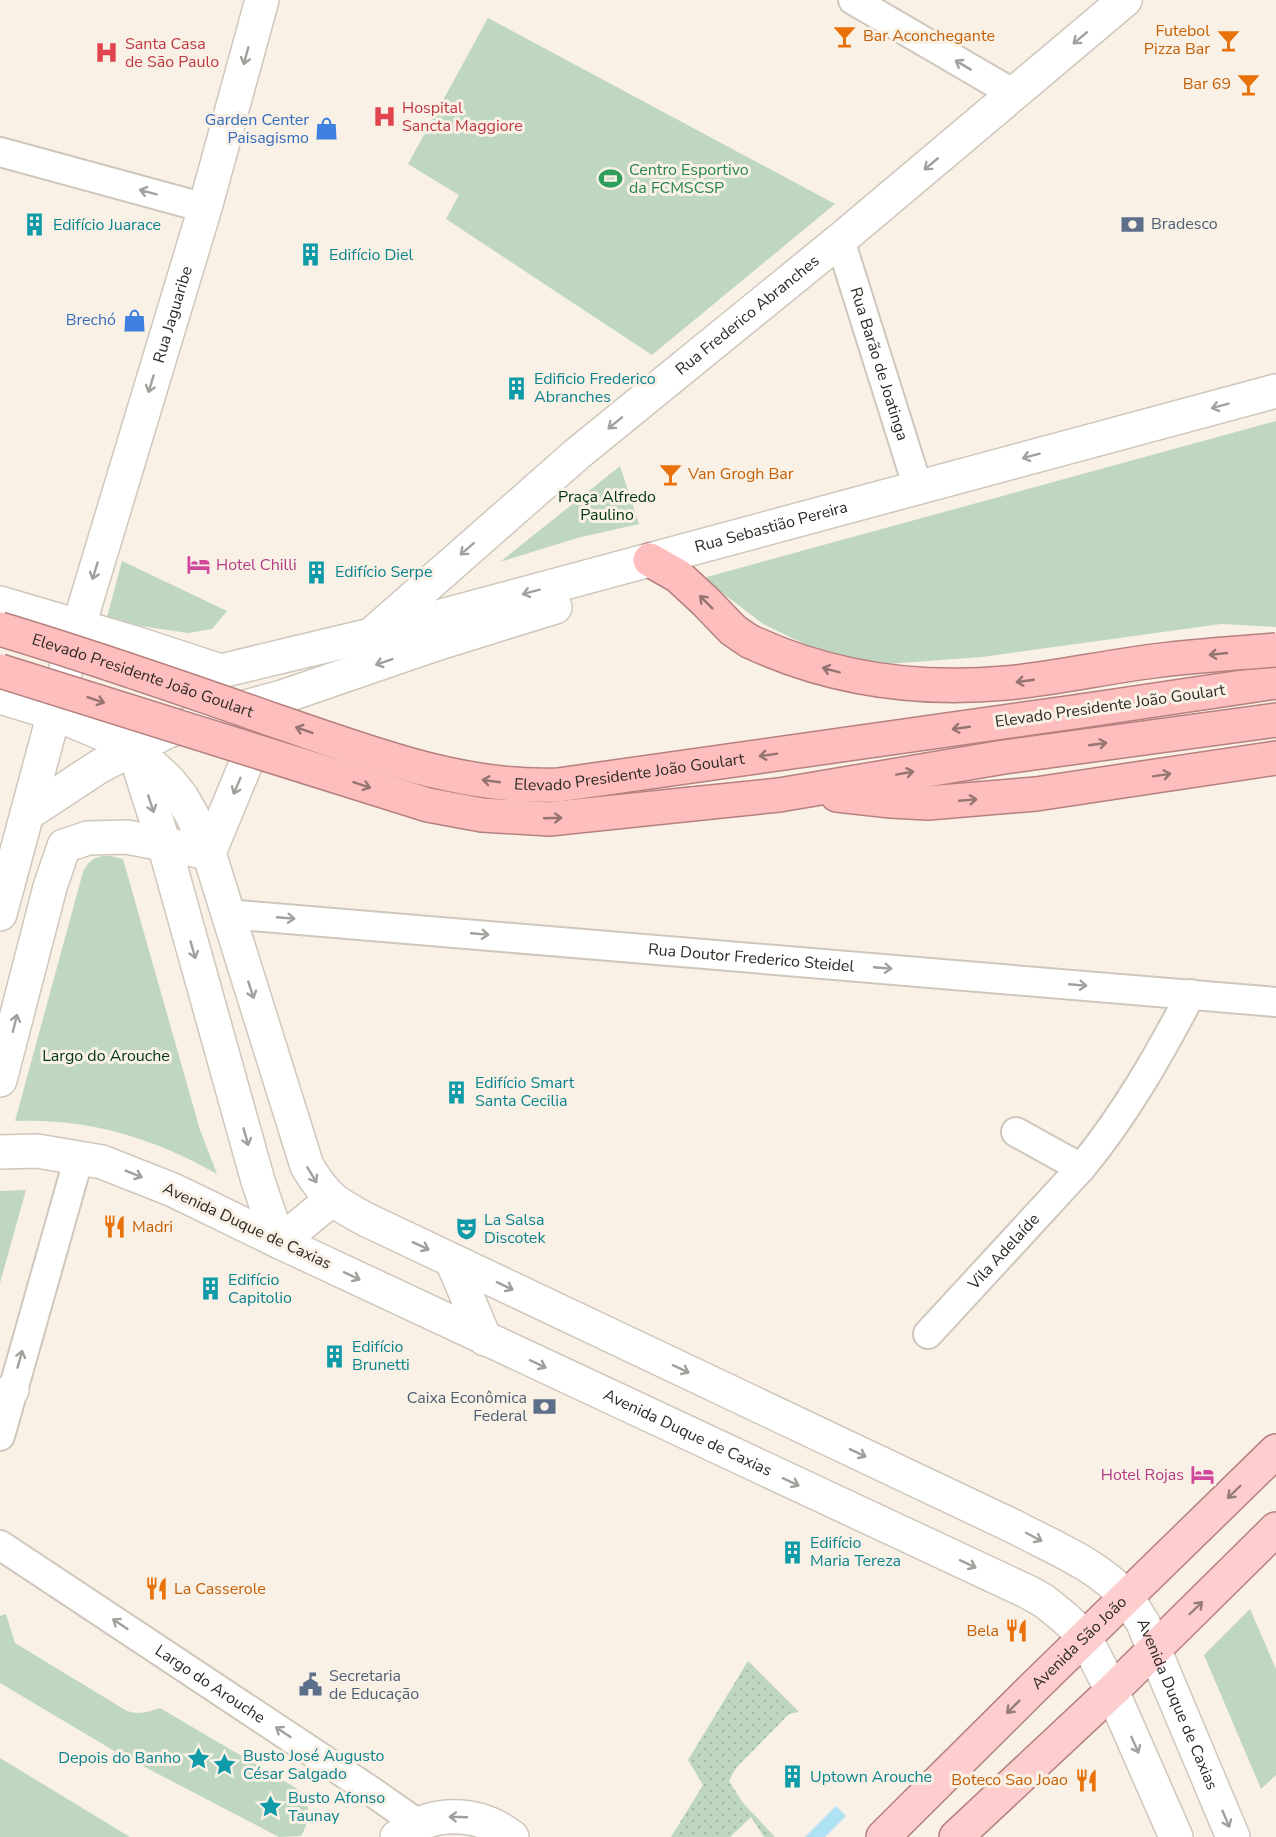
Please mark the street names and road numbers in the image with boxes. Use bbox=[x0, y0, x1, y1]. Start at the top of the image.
street label: Rua Frederico Abranches bbox=[671, 250, 824, 381]
street label: Rua Jaguaribe bbox=[148, 263, 198, 366]
street label: Rua Barão de Joatinga bbox=[845, 285, 913, 443]
street label: Rua Sebastião Pereira bbox=[692, 496, 850, 558]
street label: Elevado Presidente João Goulart bbox=[29, 628, 257, 723]
street label: Elevado Presidente João Goulart bbox=[994, 679, 1227, 733]
street label: Elevado Presidente João Goulart bbox=[513, 748, 746, 796]
street label: Rua Doutor Frederico Steidel bbox=[647, 938, 855, 978]
street label: Avenida Duque de Caxias bbox=[159, 1177, 335, 1275]
street label: Vila Adelaíde bbox=[962, 1209, 1045, 1295]
street label: Avenida Duque de Caxias bbox=[600, 1384, 775, 1482]
street label: Avenida São João bbox=[1027, 1591, 1132, 1695]
street label: Avenida Duque de Caxias bbox=[1131, 1615, 1223, 1793]
street label: Largo do Arouche bbox=[151, 1640, 269, 1729]

